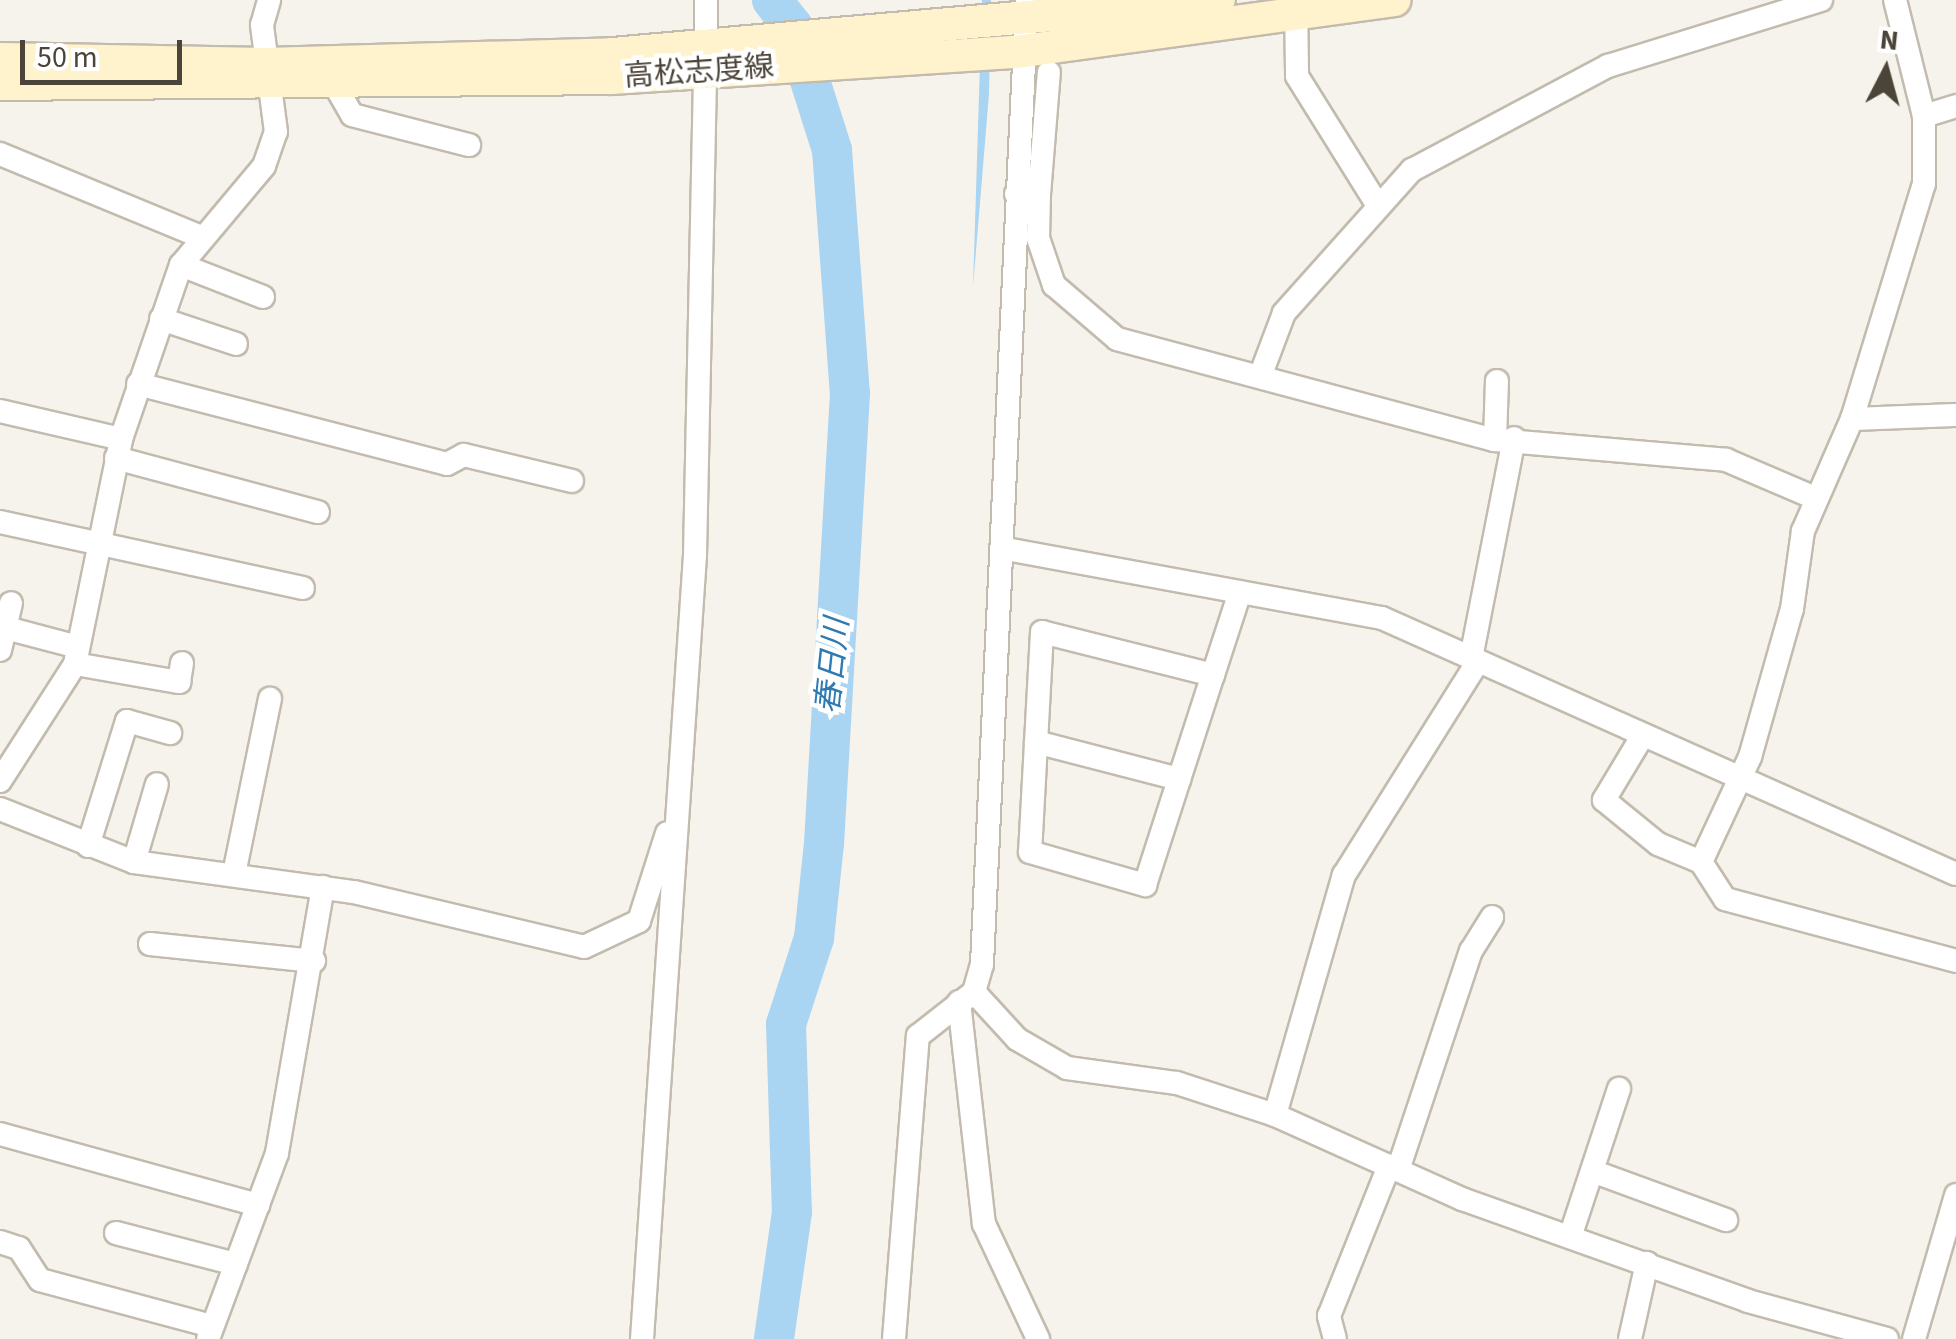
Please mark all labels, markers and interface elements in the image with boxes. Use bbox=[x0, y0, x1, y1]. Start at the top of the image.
text: N bbox=[1878, 19, 1900, 61]
scale bar bbox=[25, 20, 188, 82]
north arrow bbox=[1836, 20, 1936, 120]
text: 50 m bbox=[37, 36, 98, 79]
street label: 高松志度線 bbox=[623, 49, 775, 95]
water label: 春日川 bbox=[809, 616, 857, 716]

